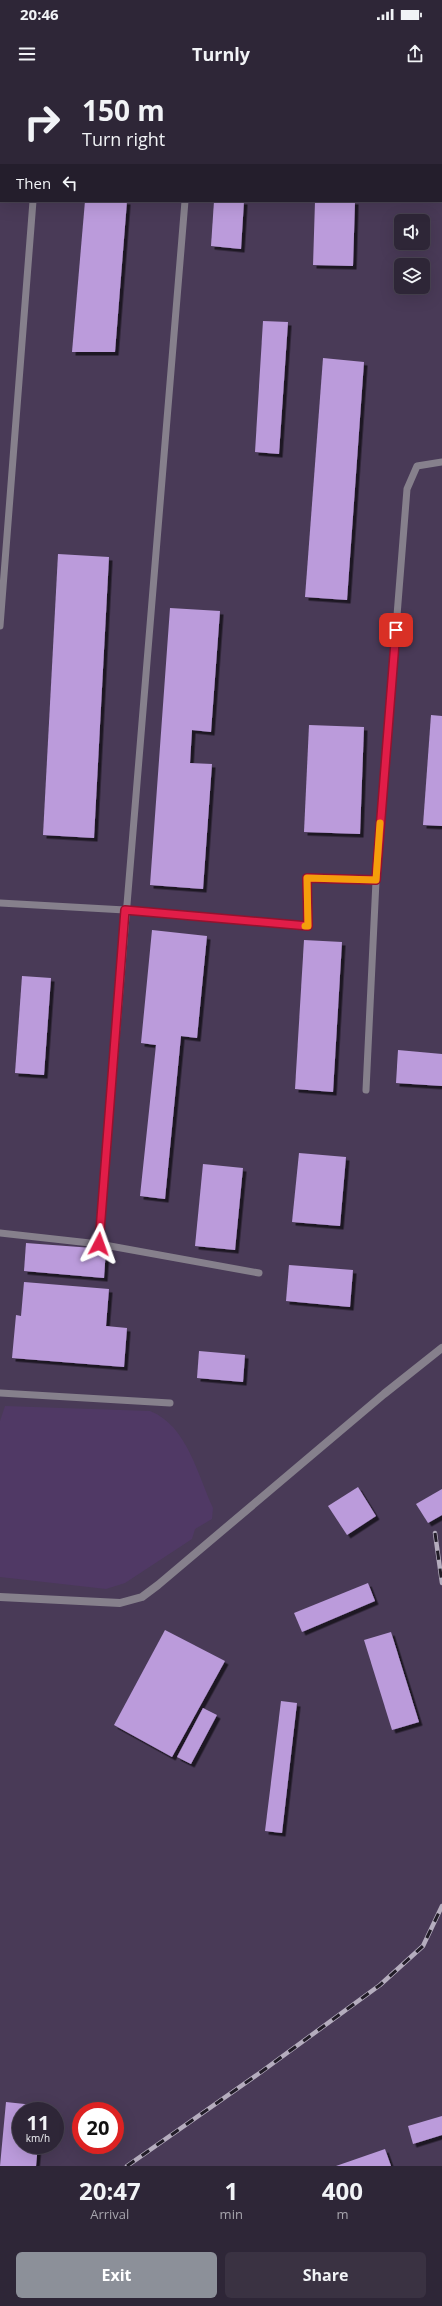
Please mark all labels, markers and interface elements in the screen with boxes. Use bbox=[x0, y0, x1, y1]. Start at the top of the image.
text: 20:46 bbox=[20, 4, 59, 24]
text: Turnly bbox=[192, 42, 250, 66]
icon: menu bbox=[16, 43, 38, 65]
icon: share bbox=[404, 43, 426, 65]
text: 150 m bbox=[82, 91, 165, 129]
icon: right bbox=[16, 96, 68, 148]
text: Turn right bbox=[82, 127, 165, 151]
icon: left bbox=[59, 172, 81, 194]
text: Then bbox=[16, 173, 51, 193]
map controls bbox=[394, 214, 430, 294]
button: sound bbox=[394, 214, 430, 250]
button: layers bbox=[394, 258, 430, 294]
pin bbox=[379, 613, 413, 647]
icon: arrive bbox=[385, 619, 407, 641]
position arrow bbox=[78, 1223, 120, 1265]
speed limit sign: 20 bbox=[72, 2102, 124, 2154]
text: 11 bbox=[27, 2109, 49, 2136]
text: km/h bbox=[26, 2131, 50, 2145]
text: 20:47 bbox=[79, 2174, 141, 2207]
text: 1 bbox=[224, 2174, 238, 2207]
text: 400 bbox=[322, 2174, 363, 2207]
text: Arrival bbox=[90, 2205, 129, 2223]
text: min bbox=[220, 2205, 243, 2223]
text: m bbox=[336, 2205, 348, 2223]
button: Exit bbox=[16, 2252, 217, 2298]
button: Share bbox=[225, 2252, 426, 2298]

